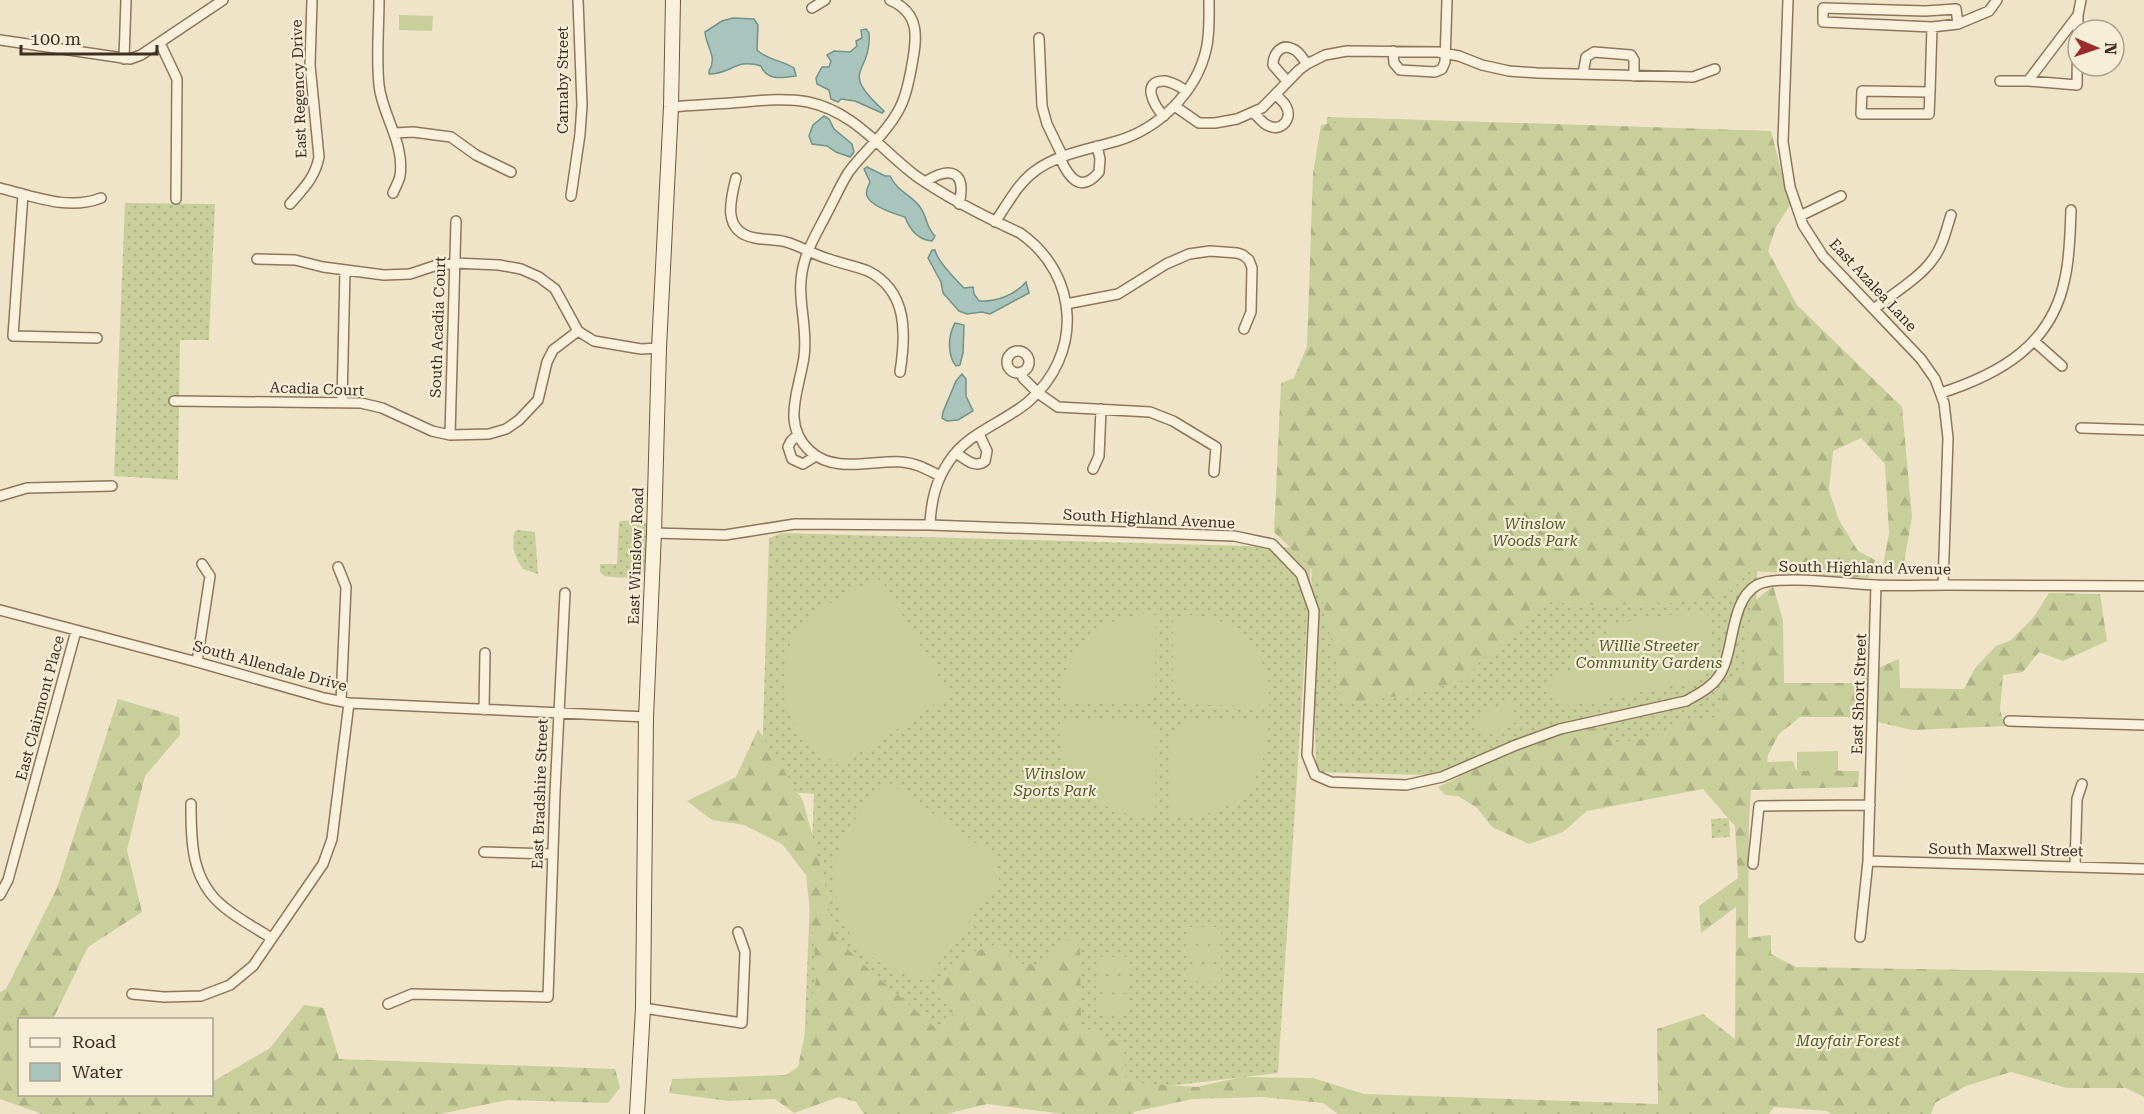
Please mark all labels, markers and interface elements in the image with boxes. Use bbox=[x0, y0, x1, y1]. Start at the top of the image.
scale bar bbox=[21, 18, 158, 56]
north arrow bbox=[2066, 18, 2126, 78]
street label: East Regency Drive bbox=[288, 19, 310, 159]
street label: Carnaby Street bbox=[554, 26, 572, 134]
text: 100 m bbox=[30, 28, 81, 49]
text: N bbox=[2101, 42, 2120, 55]
street label: East Azalea Lane bbox=[1825, 235, 1921, 335]
street label: South Acadia Court bbox=[427, 255, 449, 398]
street label: Acadia Court bbox=[269, 378, 365, 400]
street label: East Winslow Road bbox=[625, 486, 647, 625]
street label: South Highland Avenue bbox=[1063, 506, 1235, 532]
park label: Winslow Woods Park bbox=[1492, 515, 1579, 550]
street label: South Highland Avenue bbox=[1779, 557, 1951, 579]
street label: East Clairmont Place bbox=[12, 633, 68, 783]
street label: East Short Street bbox=[1848, 633, 1870, 755]
street label: South Allendale Drive bbox=[191, 637, 349, 695]
park label: Willie Streeter Community Gardens bbox=[1576, 637, 1722, 672]
street label: East Bradshire Street bbox=[528, 718, 552, 870]
park label: Winslow Sports Park bbox=[1013, 765, 1097, 800]
street label: South Maxwell Street bbox=[1928, 840, 2084, 860]
legend bbox=[18, 1018, 213, 1096]
text: Road bbox=[72, 1031, 117, 1052]
park label: Mayfair Forest bbox=[1795, 1032, 1900, 1050]
text: Water bbox=[72, 1061, 123, 1082]

